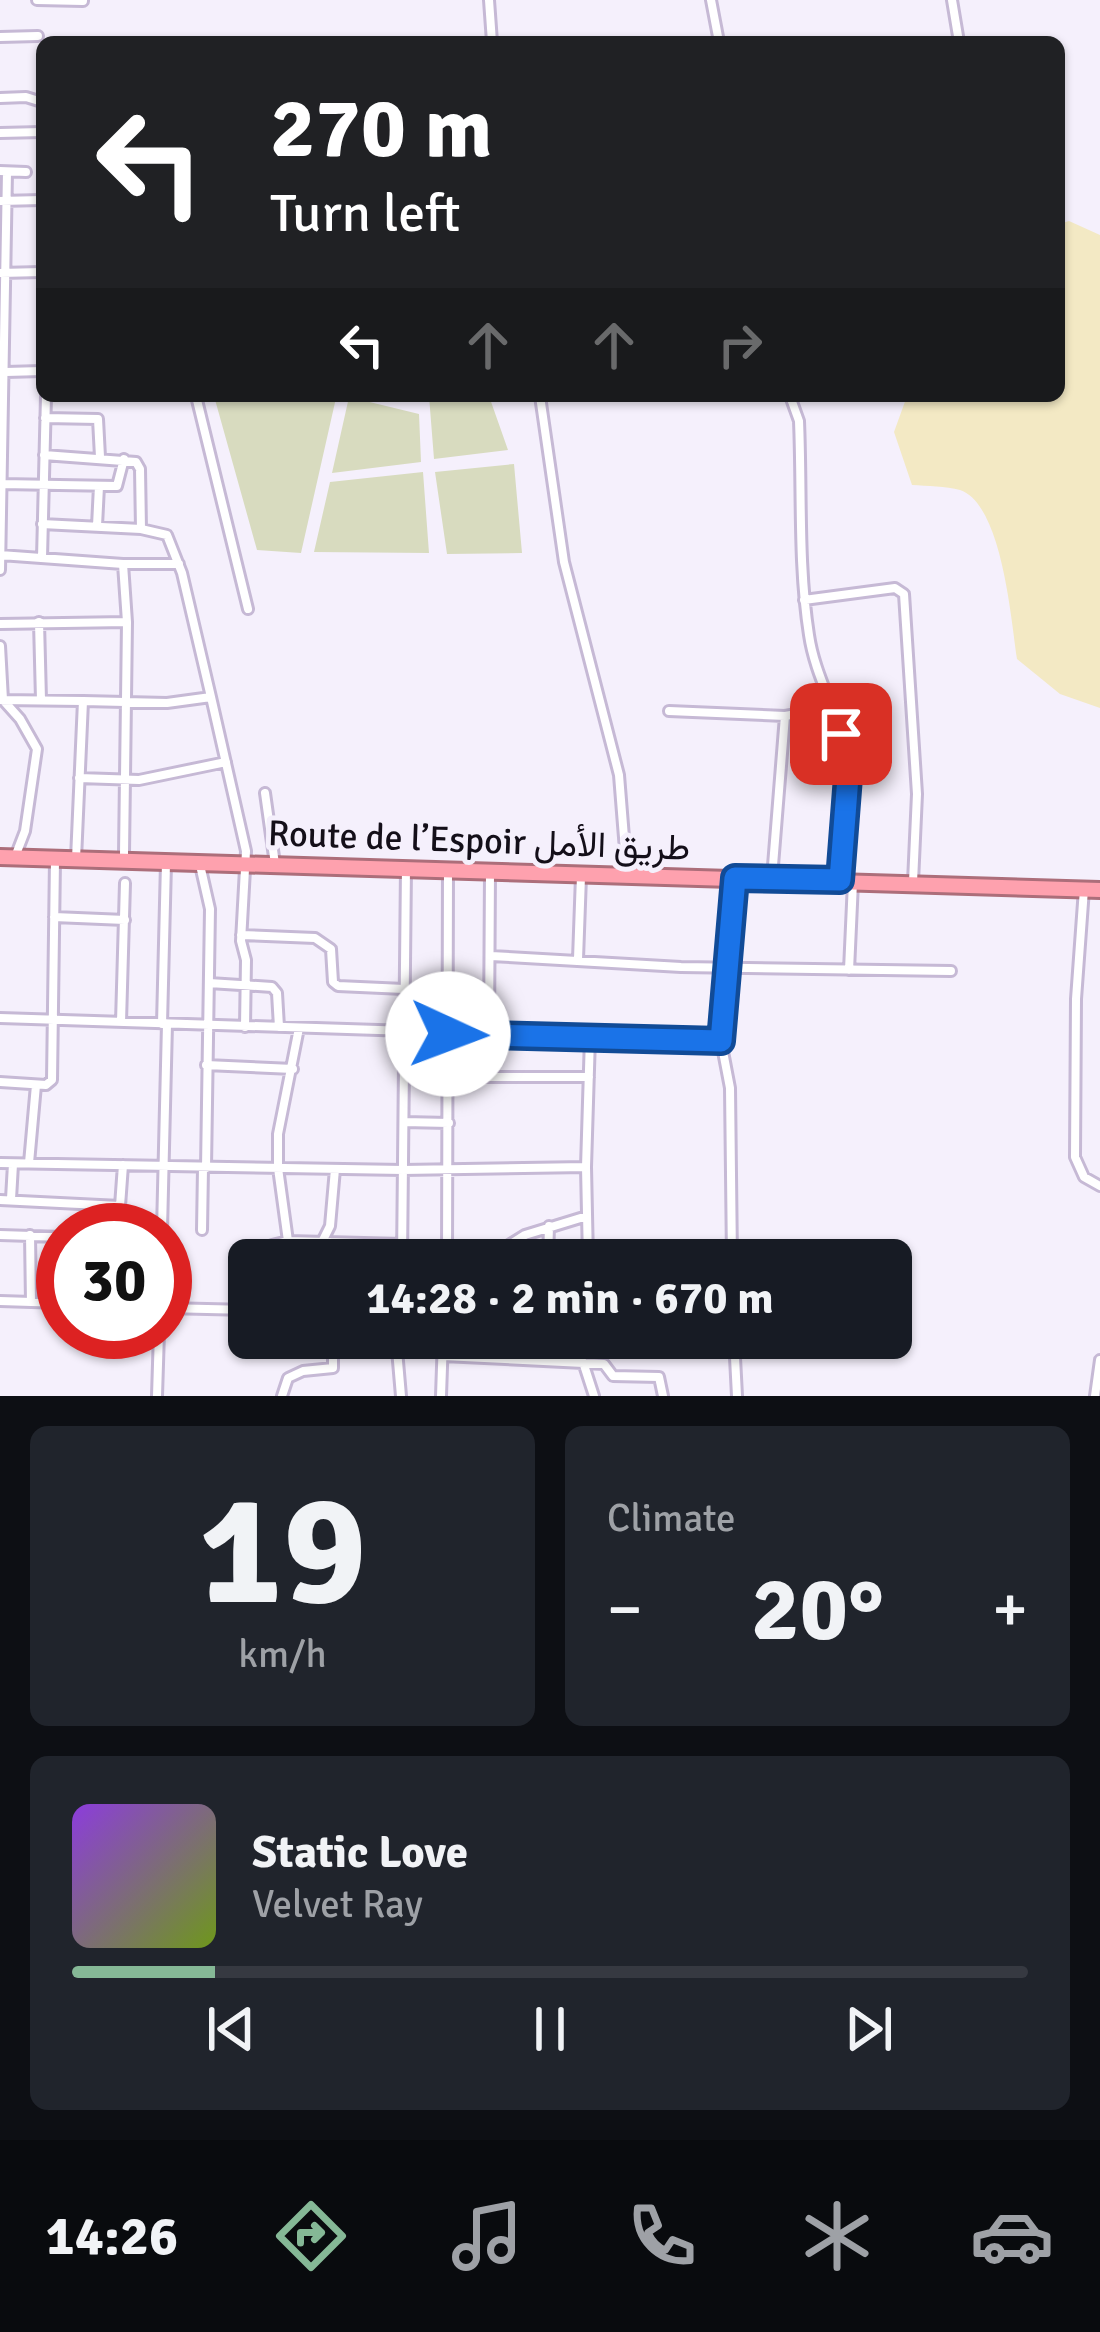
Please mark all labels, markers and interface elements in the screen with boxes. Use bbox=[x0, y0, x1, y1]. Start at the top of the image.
text: 270 m bbox=[270, 77, 492, 181]
icon: left bbox=[72, 84, 228, 240]
text: Turn left bbox=[270, 180, 460, 247]
icon: left bbox=[329, 312, 395, 378]
icon: ahead bbox=[455, 312, 521, 378]
icon: ahead bbox=[581, 312, 647, 378]
icon: right bbox=[707, 312, 773, 378]
pin bbox=[790, 683, 892, 785]
icon: arrive bbox=[808, 701, 874, 767]
street label: Route de l’Espoir طريق الأمل bbox=[267, 811, 691, 871]
position arrow bbox=[385, 971, 511, 1097]
speed limit sign: 30 bbox=[36, 1203, 192, 1359]
text: 14:28 · 2 min · 670 m bbox=[366, 1271, 774, 1326]
text: 19 bbox=[198, 1455, 367, 1648]
text: Climate bbox=[607, 1494, 736, 1542]
text: 20° bbox=[751, 1554, 884, 1665]
text: − bbox=[607, 1569, 643, 1650]
text: + bbox=[992, 1569, 1028, 1650]
text: km/h bbox=[238, 1630, 327, 1678]
text: Static Love bbox=[252, 1825, 468, 1880]
text: Velvet Ray bbox=[252, 1880, 423, 1928]
icon: previous bbox=[198, 1996, 264, 2062]
icon: pause bbox=[517, 1996, 583, 2062]
icon: next bbox=[836, 1996, 902, 2062]
icon: directions bbox=[269, 2194, 353, 2278]
icon: music bbox=[445, 2194, 529, 2278]
icon: phone bbox=[620, 2194, 704, 2278]
icon: climate bbox=[795, 2194, 879, 2278]
icon: car bbox=[970, 2194, 1054, 2278]
text: 14:26 bbox=[46, 2203, 178, 2270]

